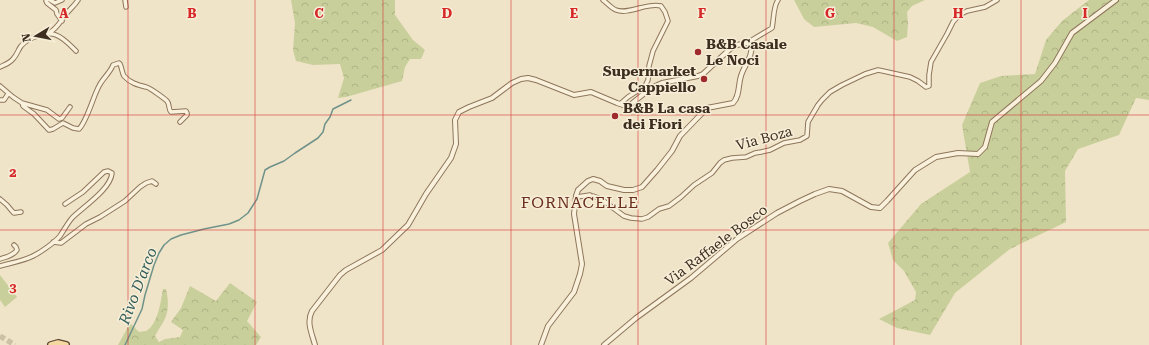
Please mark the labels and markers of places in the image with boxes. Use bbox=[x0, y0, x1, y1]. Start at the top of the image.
place label: B&B Casale Le Noci bbox=[706, 36, 787, 68]
marker: B&B Casale Le Noci bbox=[693, 47, 703, 57]
place label: Supermarket Cappiello bbox=[603, 63, 696, 95]
marker: Supermarket Cappiello bbox=[699, 74, 709, 84]
place label: B&B La casa dei Fiori bbox=[623, 100, 711, 132]
marker: B&B La casa dei Fiori bbox=[610, 111, 620, 121]

